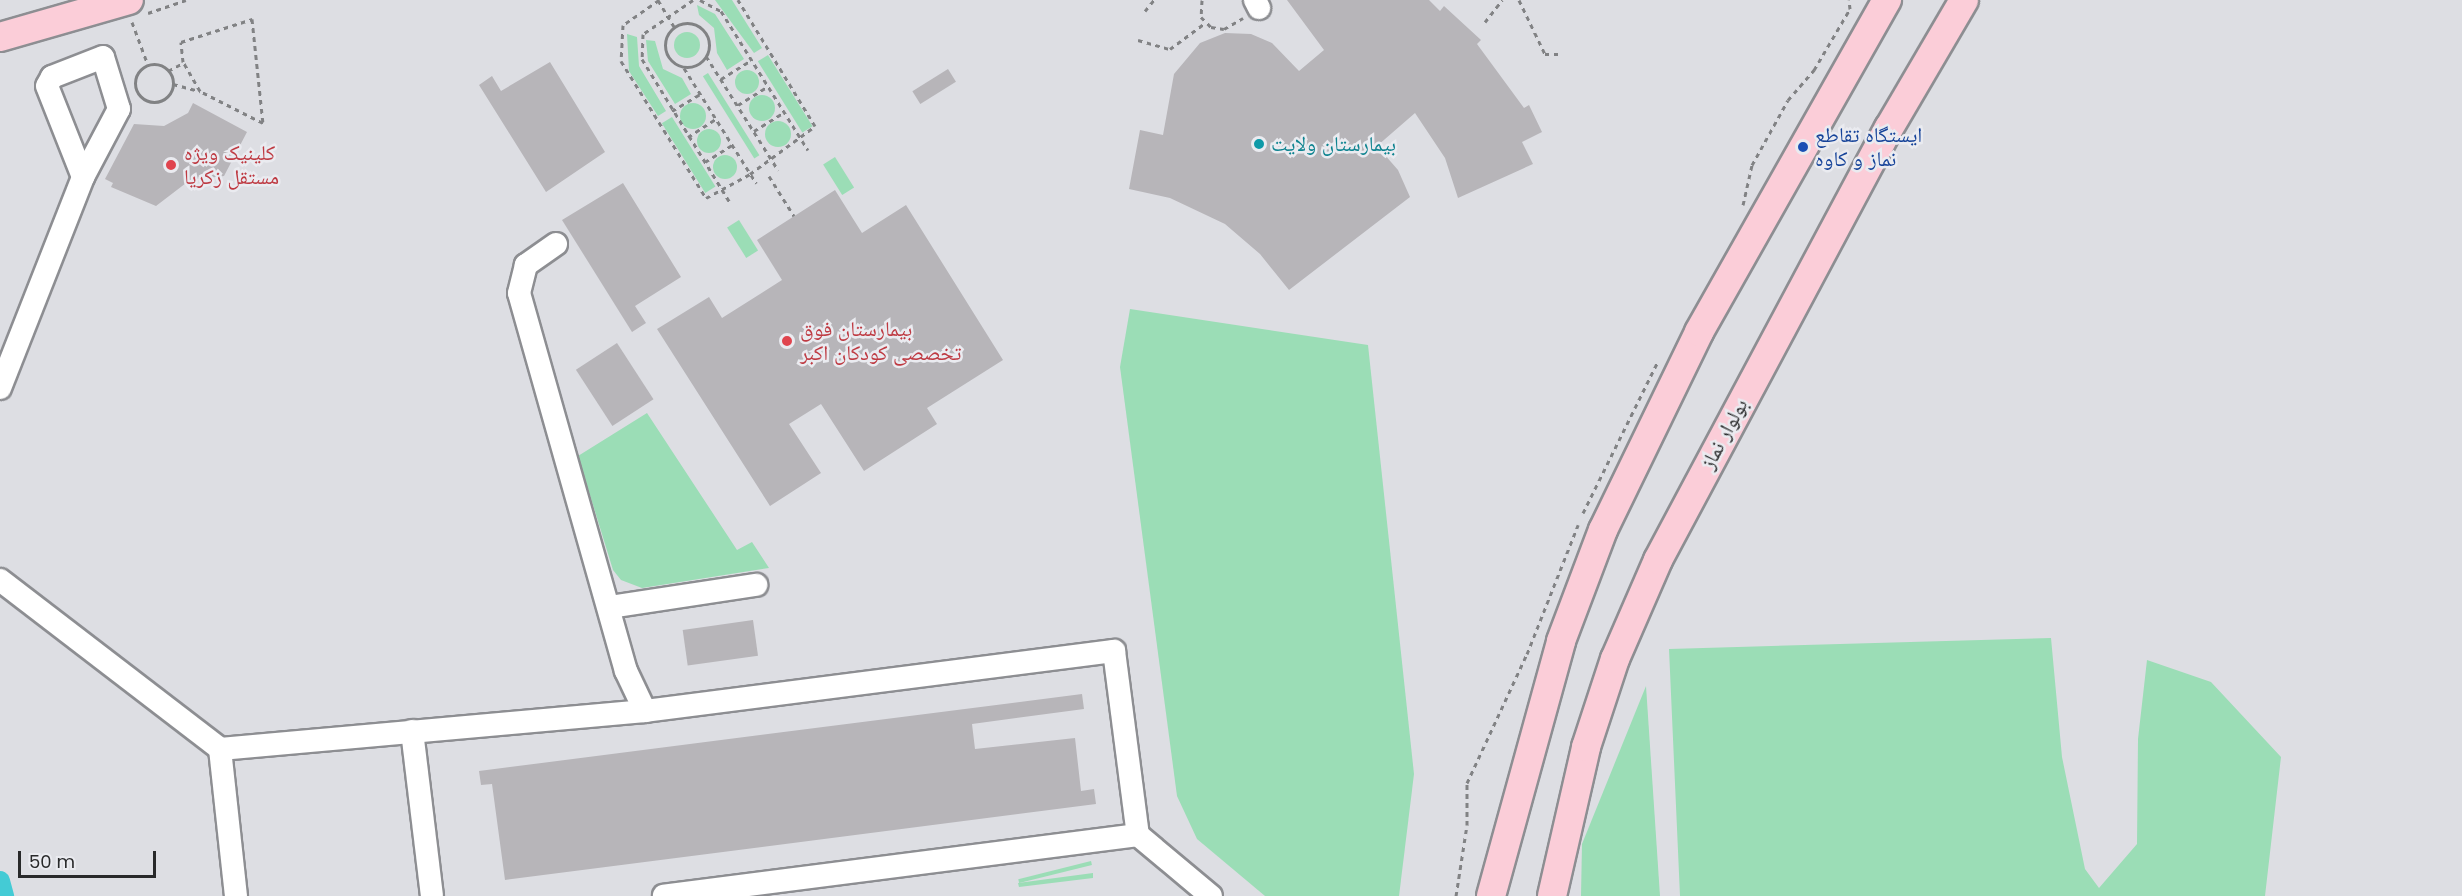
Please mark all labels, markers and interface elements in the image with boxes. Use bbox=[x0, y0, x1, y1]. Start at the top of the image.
place label: ایستگاه تقاطع نماز و کاوه bbox=[1815, 122, 1922, 172]
place label: بیمارستان ولایت bbox=[1271, 131, 1396, 157]
marker: بیمارستان ولایت bbox=[1252, 137, 1266, 151]
place label: کلینیک ویژه مستقل زکریا bbox=[184, 140, 279, 190]
marker: ایستگاه تقاطع نماز و کاوه bbox=[1796, 140, 1810, 154]
marker: کلینیک ویژه مستقل زکریا bbox=[162, 156, 180, 174]
place label: بیمارستان فوق تخصصی کودکان اکبر bbox=[800, 316, 961, 366]
marker: بیمارستان فوق تخصصی کودکان اکبر bbox=[778, 332, 796, 350]
street label: بولوار نماز bbox=[1695, 394, 1753, 474]
scale bar bbox=[21, 839, 159, 877]
text: 50 m bbox=[29, 849, 75, 874]

